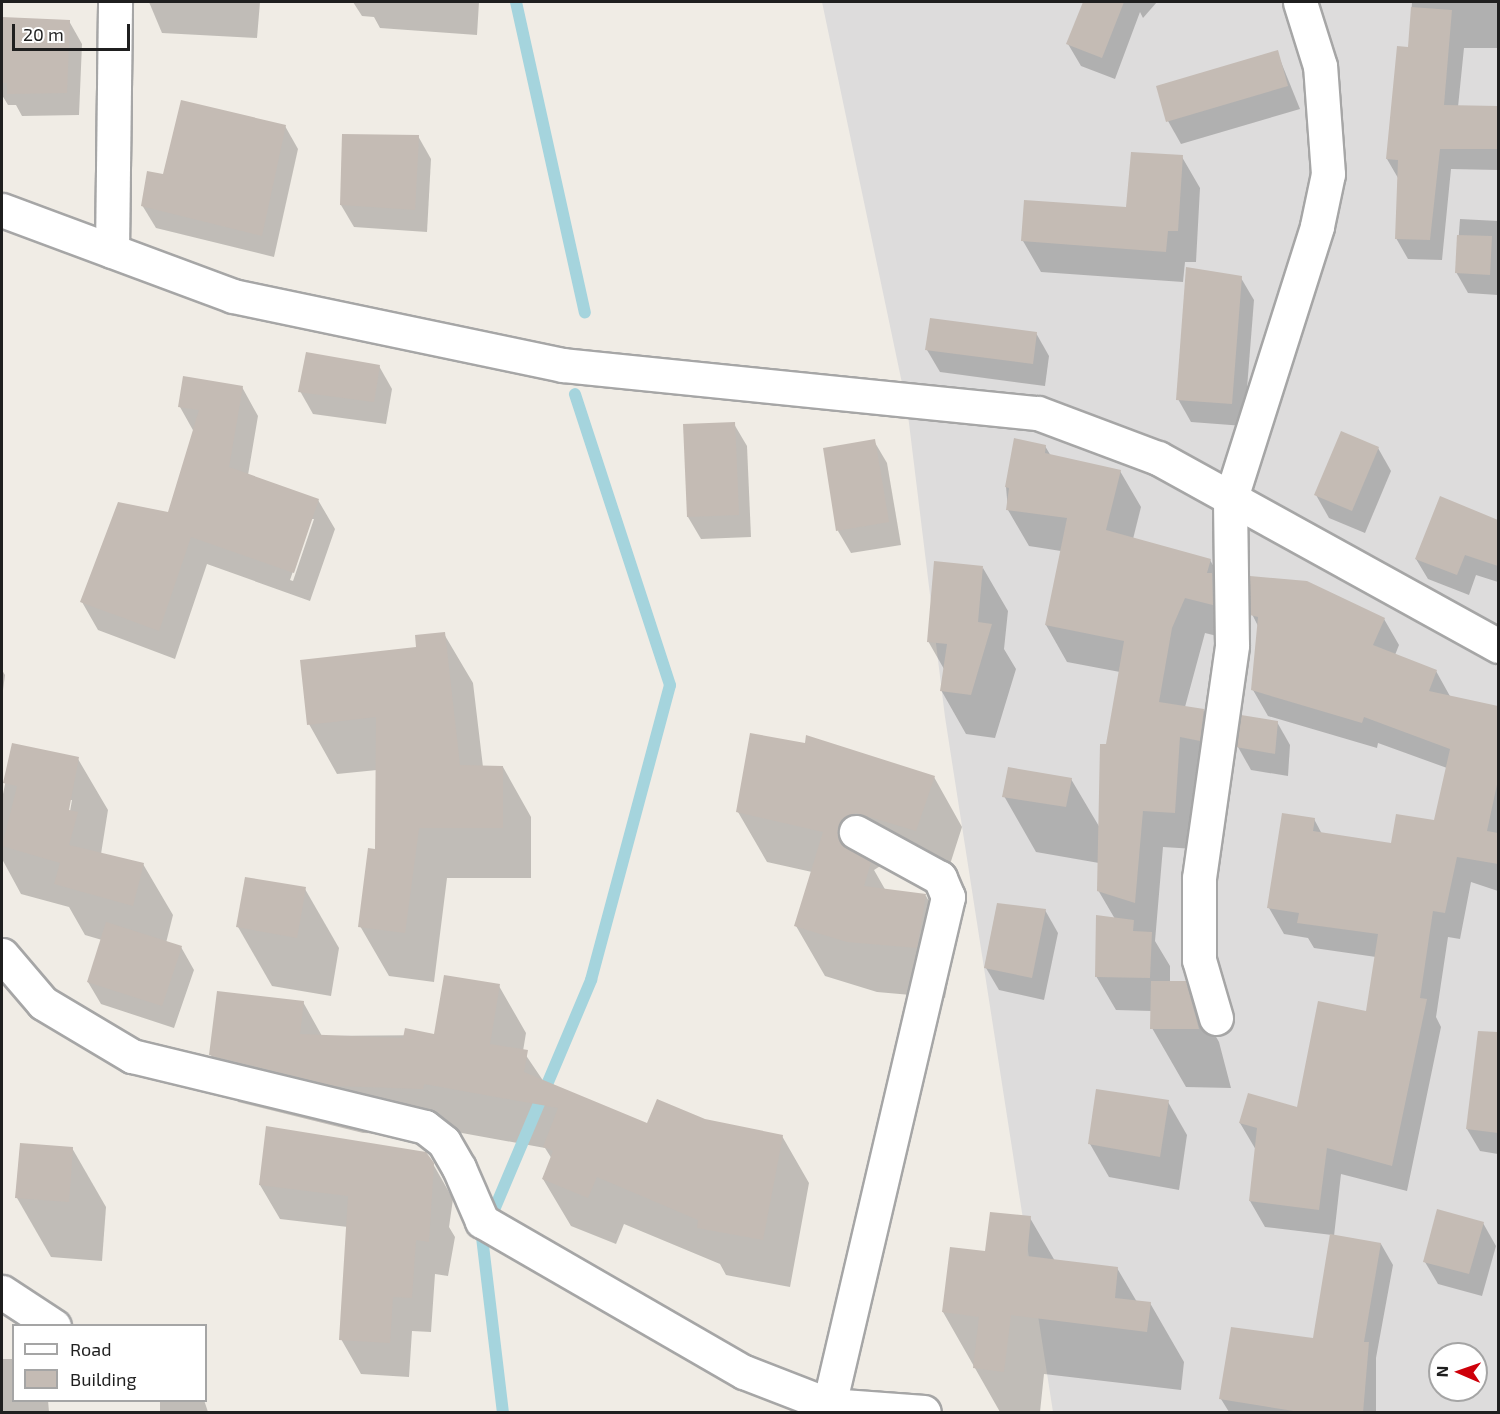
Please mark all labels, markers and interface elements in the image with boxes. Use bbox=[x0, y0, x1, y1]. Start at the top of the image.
scale bar bbox=[15, 12, 134, 50]
text: 20 m bbox=[23, 23, 64, 45]
legend bbox=[12, 1324, 207, 1402]
text: Road bbox=[70, 1338, 111, 1360]
north arrow bbox=[1428, 1342, 1488, 1402]
text: N bbox=[1432, 1365, 1451, 1378]
text: Building bbox=[70, 1368, 137, 1390]

